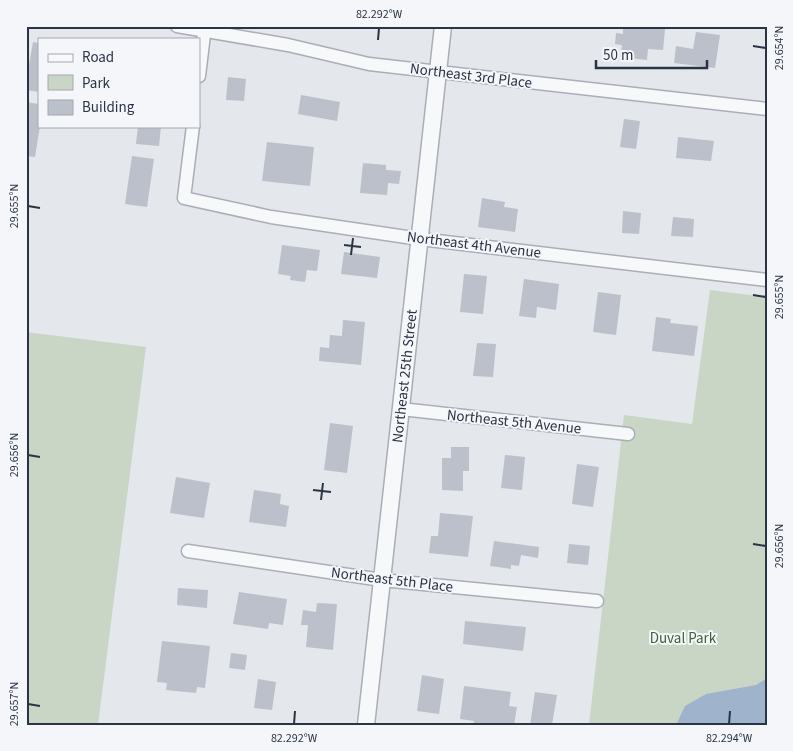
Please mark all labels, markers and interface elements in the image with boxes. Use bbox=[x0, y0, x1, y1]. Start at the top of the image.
text: 82.292°W bbox=[356, 6, 403, 23]
text: 29.654°N bbox=[771, 26, 788, 70]
legend bbox=[38, 38, 200, 128]
scale bar bbox=[596, 38, 707, 70]
text: 50 m bbox=[603, 45, 633, 66]
text: Road bbox=[82, 47, 114, 68]
street label: Northeast 3rd Place bbox=[409, 58, 533, 94]
text: Park bbox=[82, 73, 111, 94]
text: Building bbox=[82, 97, 135, 118]
text: 29.655°N bbox=[6, 184, 23, 228]
street label: Northeast 4th Avenue bbox=[406, 226, 542, 264]
text: 29.655°N bbox=[771, 275, 788, 319]
street label: Northeast 25th Street bbox=[387, 308, 422, 444]
street label: Northeast 5th Avenue bbox=[446, 404, 582, 440]
text: 29.656°N bbox=[6, 433, 23, 477]
text: 29.656°N bbox=[771, 524, 788, 568]
street label: Northeast 5th Place bbox=[330, 562, 454, 598]
park label: Duval Park bbox=[650, 628, 717, 649]
text: 29.657°N bbox=[6, 682, 23, 726]
text: 82.292°W bbox=[271, 730, 318, 747]
text: 82.294°W bbox=[706, 730, 753, 747]

